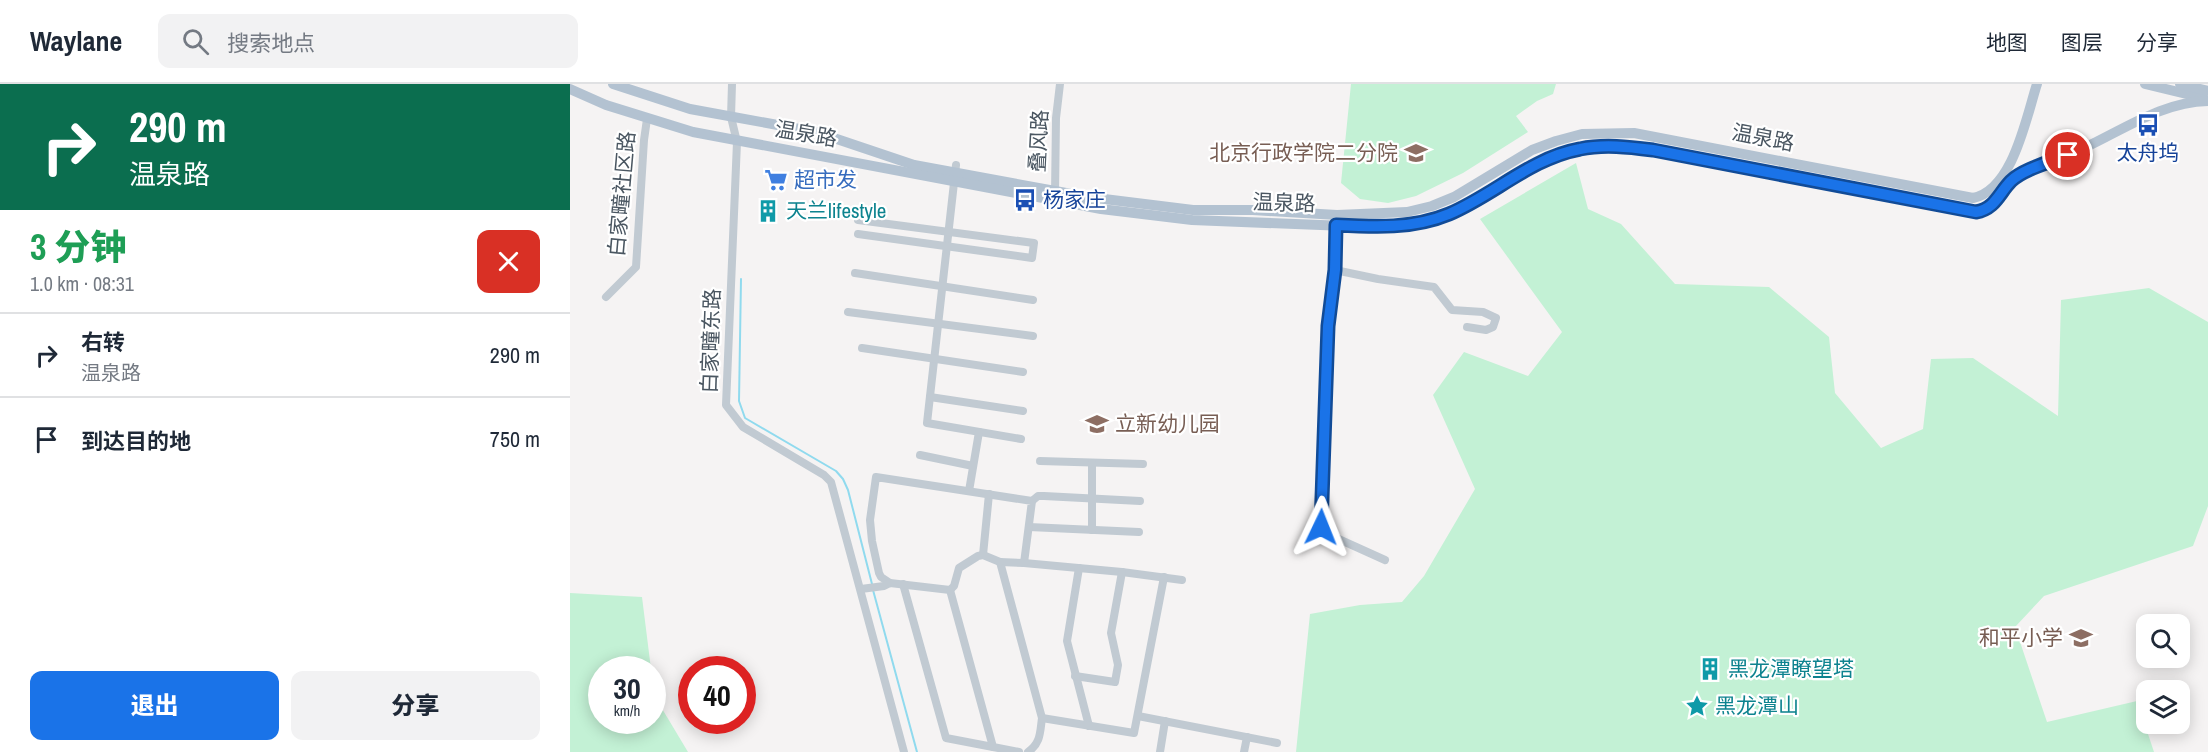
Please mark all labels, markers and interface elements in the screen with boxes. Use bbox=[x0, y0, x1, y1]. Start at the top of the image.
search box bbox=[158, 14, 578, 68]
text: Waylane bbox=[30, 22, 122, 60]
icon: search bbox=[179, 25, 212, 58]
text: 搜索地点 bbox=[227, 28, 315, 58]
text: 地图 bbox=[1986, 28, 2028, 57]
text: 图层 bbox=[2061, 28, 2103, 57]
text: 分享 bbox=[2136, 28, 2178, 57]
text: 290 m bbox=[129, 99, 227, 155]
icon: right bbox=[30, 108, 108, 186]
street label: 叠风路 bbox=[1022, 109, 1055, 173]
bus stop icon: 太舟坞 bbox=[2135, 112, 2161, 138]
street label: 温泉路 bbox=[773, 114, 840, 153]
street label: 温泉路 bbox=[1729, 117, 1797, 158]
pin bbox=[2042, 129, 2093, 180]
street label: 白家疃社区路 bbox=[602, 130, 641, 258]
place label: 北京行政学院二分院 bbox=[1209, 138, 1398, 167]
icon: arrive bbox=[2051, 138, 2084, 171]
place label: 太舟坞 bbox=[2117, 138, 2180, 167]
school or university icon: 北京行政学院二分院 bbox=[1403, 140, 1429, 166]
text: 温泉路 bbox=[129, 156, 210, 192]
place label: 超市发 bbox=[794, 165, 857, 194]
supermarket icon: 超市发 bbox=[763, 167, 789, 193]
place label: 杨家庄 bbox=[1043, 185, 1106, 214]
bus stop icon: 杨家庄 bbox=[1012, 187, 1038, 213]
street label: 温泉路 bbox=[1252, 187, 1316, 218]
place label: 天兰lifestyle bbox=[786, 196, 886, 225]
building icon: 天兰lifestyle bbox=[755, 198, 781, 224]
text: 3 分钟 bbox=[30, 223, 127, 271]
button: close bbox=[477, 230, 540, 293]
text: 1.0 km · 08:31 bbox=[30, 270, 134, 297]
street label: 白家疃东路 bbox=[694, 288, 727, 394]
text: 右转 bbox=[81, 327, 125, 357]
icon: right bbox=[30, 339, 63, 372]
text: 290 m bbox=[490, 340, 540, 370]
text: 温泉路 bbox=[81, 359, 141, 386]
place label: 立新幼儿园 bbox=[1115, 409, 1220, 438]
school or university icon: 立新幼儿园 bbox=[1084, 411, 1110, 437]
icon: arrive bbox=[30, 423, 63, 456]
text: 750 m bbox=[490, 424, 540, 454]
text: 到达目的地 bbox=[81, 426, 191, 456]
position arrow bbox=[1289, 495, 1353, 559]
map controls bbox=[2136, 614, 2190, 734]
button: search bbox=[2136, 614, 2190, 668]
place label: 和平小学 bbox=[1979, 623, 2063, 652]
school or university icon: 和平小学 bbox=[2068, 625, 2094, 651]
place label: 黑龙潭瞭望塔 bbox=[1728, 654, 1854, 683]
speed limit sign: 40 bbox=[678, 656, 756, 734]
building icon: 黑龙潭瞭望塔 bbox=[1697, 656, 1723, 682]
text: 30 bbox=[613, 668, 641, 708]
button: 退出 bbox=[30, 671, 279, 740]
button: 分享 bbox=[291, 671, 540, 740]
button: layers bbox=[2136, 680, 2190, 734]
place label: 黑龙潭山 bbox=[1715, 691, 1799, 720]
place icon: 黑龙潭山 bbox=[1684, 693, 1710, 719]
text: km/h bbox=[614, 700, 640, 721]

